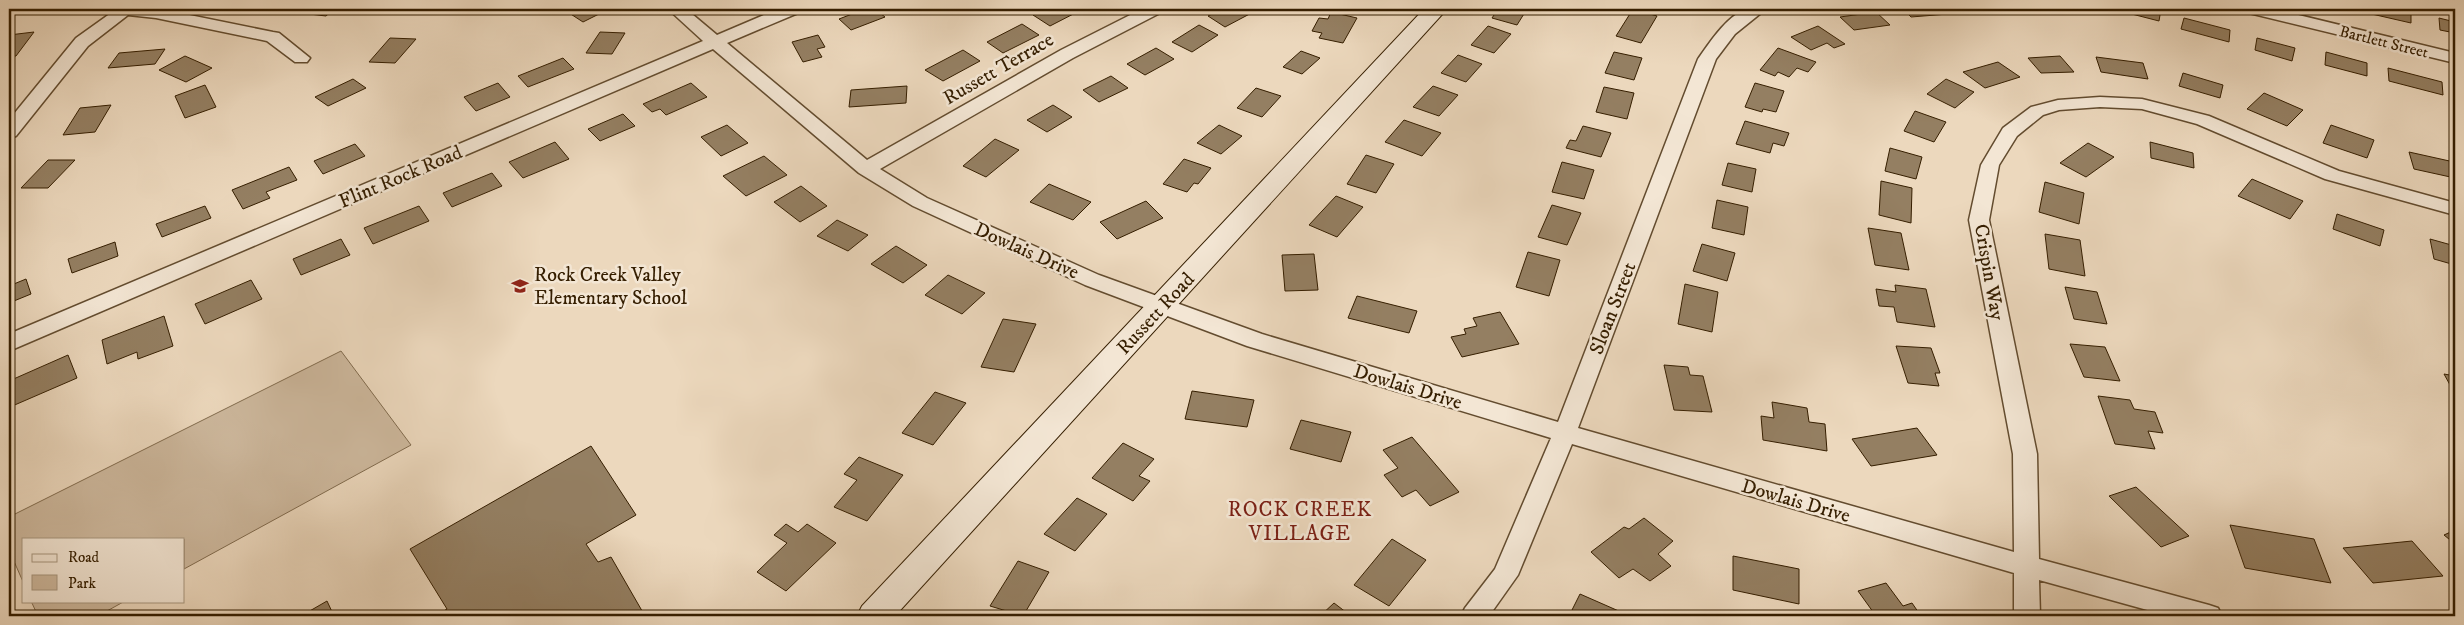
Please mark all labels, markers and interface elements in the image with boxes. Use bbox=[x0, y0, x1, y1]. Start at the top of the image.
street label: Bartlett Street bbox=[2337, 21, 2430, 63]
street label: Russett Terrace bbox=[939, 28, 1058, 111]
street label: Flint Rock Road bbox=[335, 140, 466, 215]
street label: Dowlais Drive bbox=[970, 217, 1083, 286]
street label: Crispin Way bbox=[1968, 222, 2009, 323]
street label: Sloan Street bbox=[1584, 259, 1642, 358]
place label: Rock Creek Valley Elementary School bbox=[534, 263, 687, 311]
street label: Russett Road bbox=[1112, 268, 1200, 360]
school or university icon: Rock Creek Valley Elementary School bbox=[510, 276, 530, 296]
street label: Dowlais Drive bbox=[1350, 359, 1465, 416]
street label: Dowlais Drive bbox=[1738, 474, 1853, 529]
district label: ROCK CREEK VILLAGE bbox=[1228, 497, 1372, 547]
legend bbox=[22, 538, 185, 602]
text: Road bbox=[68, 548, 100, 567]
text: Park bbox=[68, 574, 97, 593]

